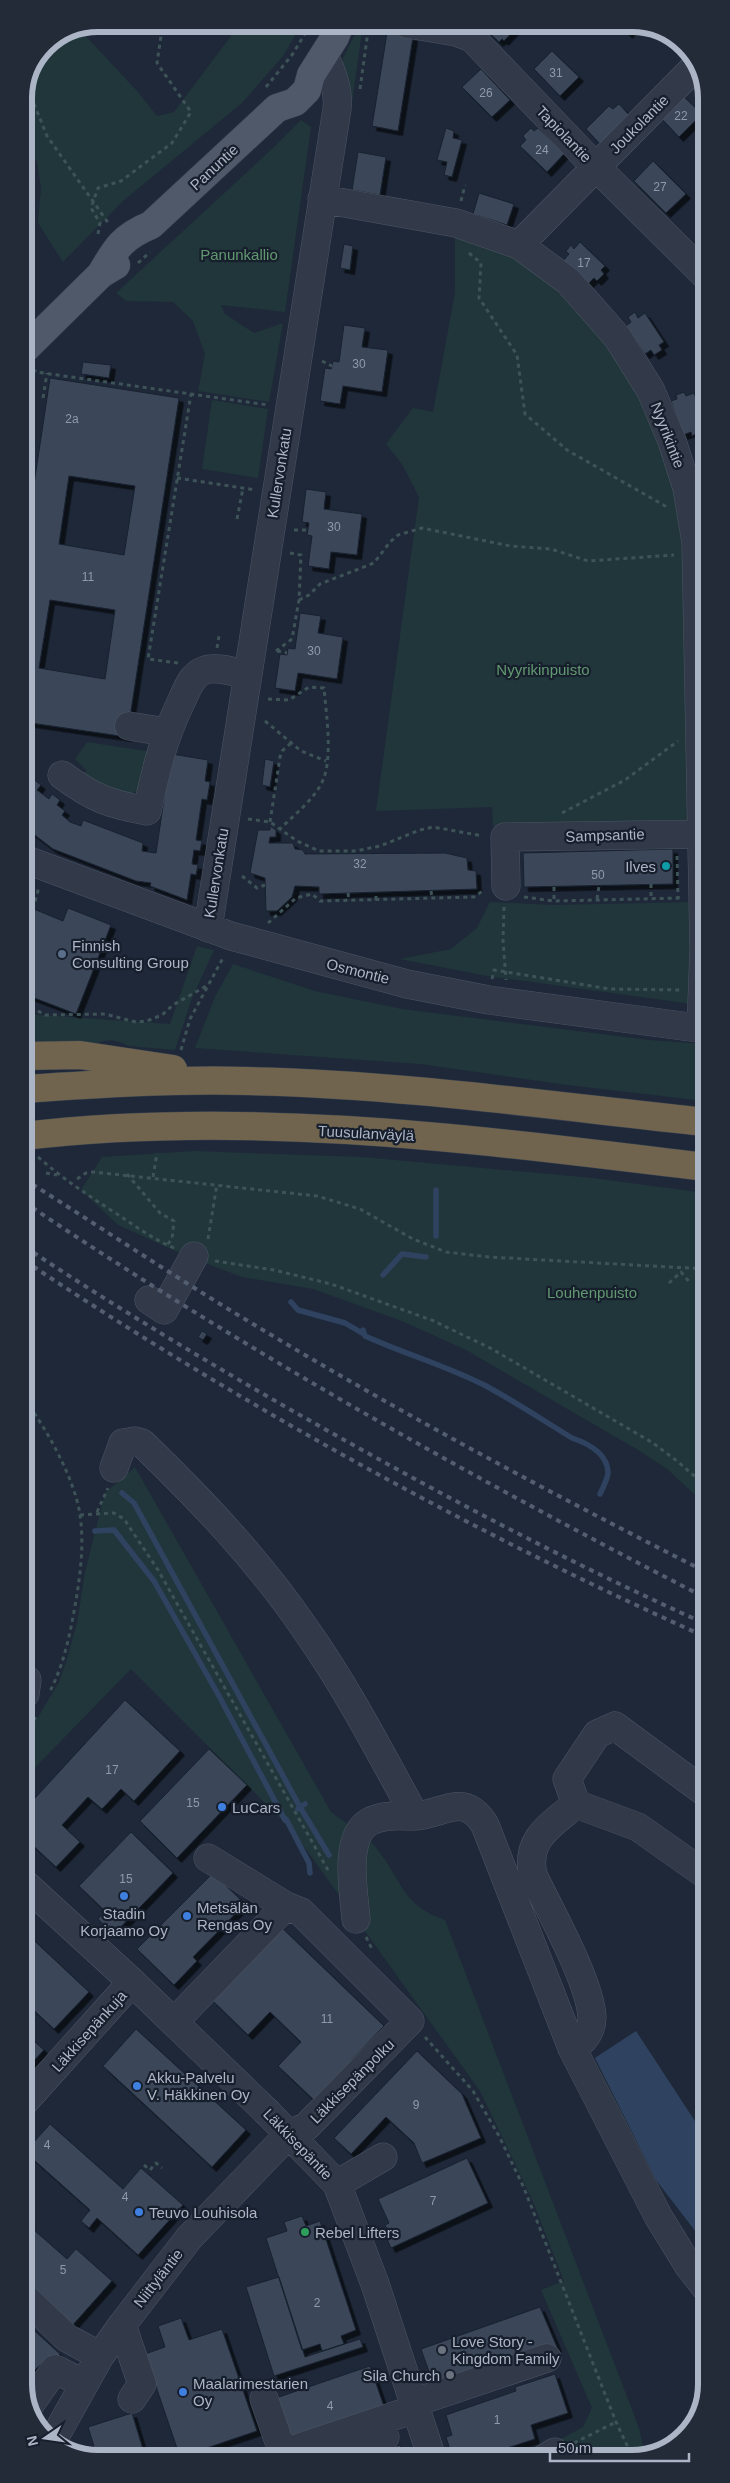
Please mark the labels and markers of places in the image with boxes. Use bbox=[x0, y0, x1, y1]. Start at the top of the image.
place label: Ilves bbox=[625, 858, 656, 875]
marker: Ilves bbox=[660, 860, 672, 872]
place label: Finnish Consulting Group bbox=[72, 937, 189, 971]
marker: Finnish Consulting Group bbox=[56, 948, 68, 960]
place label: LuCars bbox=[232, 1799, 280, 1816]
marker: LuCars bbox=[216, 1801, 228, 1813]
marker: Stadin Korjaamo Oy bbox=[118, 1890, 130, 1902]
place label: Metsälän Rengas Oy bbox=[197, 1899, 273, 1933]
place label: Stadin Korjaamo Oy bbox=[80, 1905, 168, 1939]
marker: Metsälän Rengas Oy bbox=[181, 1910, 193, 1922]
place label: Akku-Palvelu V. Häkkinen Oy bbox=[147, 2069, 250, 2103]
marker: Akku-Palvelu V. Häkkinen Oy bbox=[131, 2080, 143, 2092]
place label: Teuvo Louhisola bbox=[149, 2204, 258, 2221]
marker: Teuvo Louhisola bbox=[133, 2206, 145, 2218]
place label: Rebel Lifters bbox=[315, 2224, 399, 2241]
marker: Rebel Lifters bbox=[299, 2226, 311, 2238]
place label: Love Story - Kingdom Family bbox=[452, 2333, 560, 2367]
marker: Love Story - Kingdom Family bbox=[436, 2344, 448, 2356]
place label: Sila Church bbox=[362, 2367, 440, 2384]
marker: Sila Church bbox=[444, 2369, 456, 2381]
place label: Maalarimestarien Oy bbox=[193, 2375, 308, 2409]
marker: Maalarimestarien Oy bbox=[177, 2386, 189, 2398]

